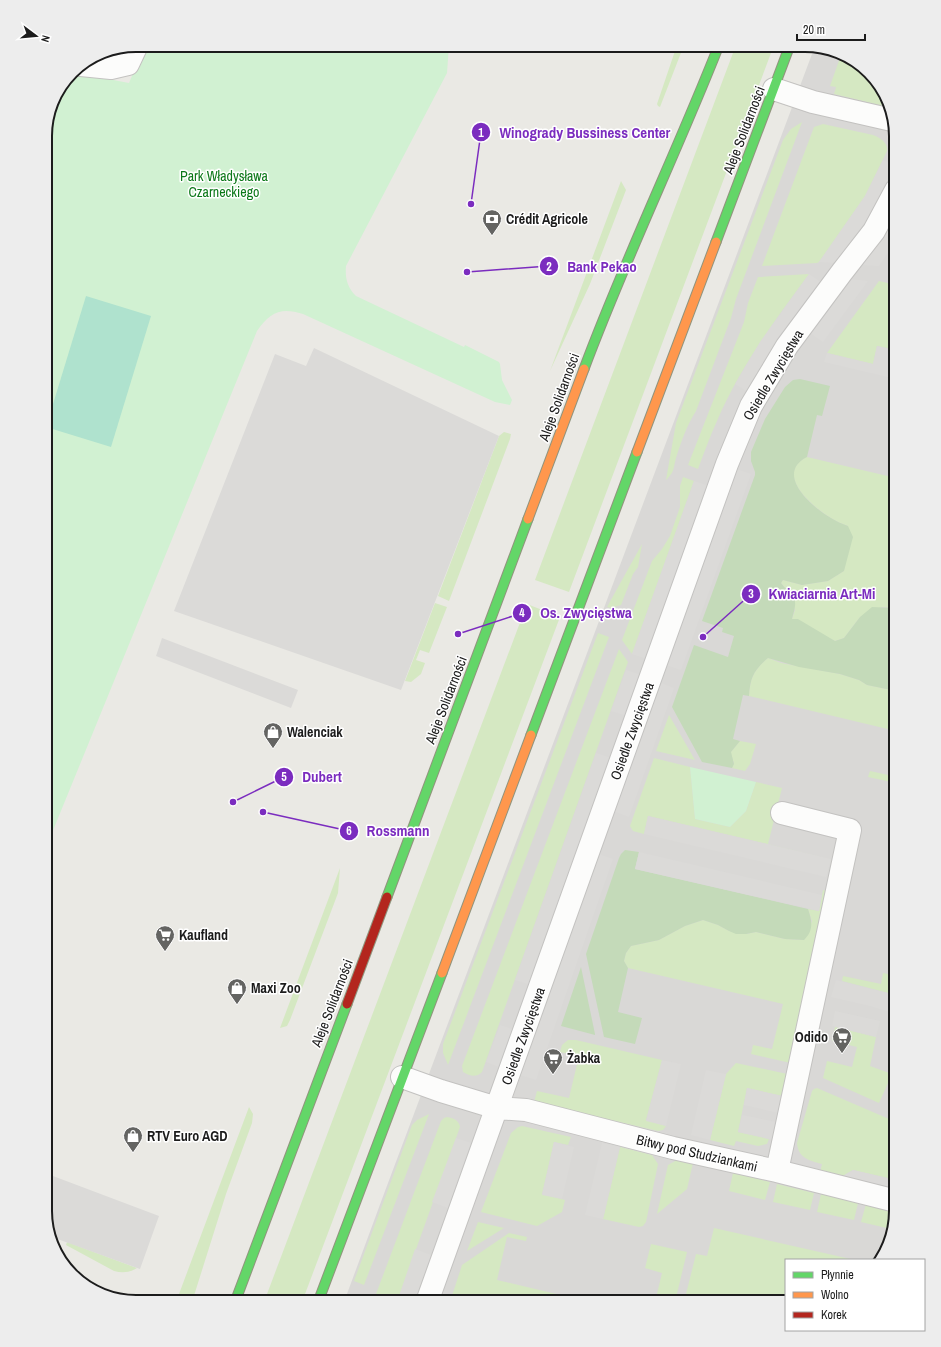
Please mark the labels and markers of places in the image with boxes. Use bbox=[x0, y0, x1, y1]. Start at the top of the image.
callout: Winogrady Bussiness Center bbox=[471, 119, 678, 146]
bank icon: Crédit Agricole bbox=[481, 208, 503, 236]
place label: Crédit Agricole bbox=[506, 210, 588, 228]
callout: Bank Pekao bbox=[539, 253, 645, 280]
callout: Kwiaciarnia Art-Mi bbox=[741, 581, 884, 608]
callout: Os. Zwycięstwa bbox=[512, 600, 640, 627]
shop icon: Walenciak bbox=[262, 721, 284, 749]
place label: Walenciak bbox=[287, 723, 343, 741]
callout: Dubert bbox=[274, 763, 350, 790]
callout: Rossmann bbox=[339, 817, 438, 844]
supermarket icon: Kaufland bbox=[154, 924, 176, 952]
place label: Kaufland bbox=[179, 926, 228, 944]
shop icon: Maxi Zoo bbox=[226, 977, 248, 1005]
place label: Maxi Zoo bbox=[251, 979, 301, 997]
supermarket icon: Odido bbox=[831, 1026, 853, 1054]
place label: Odido bbox=[795, 1028, 828, 1046]
supermarket icon: Żabka bbox=[542, 1047, 564, 1075]
place label: Żabka bbox=[567, 1049, 601, 1067]
shop icon: RTV Euro AGD bbox=[122, 1125, 144, 1153]
place label: RTV Euro AGD bbox=[147, 1127, 228, 1145]

